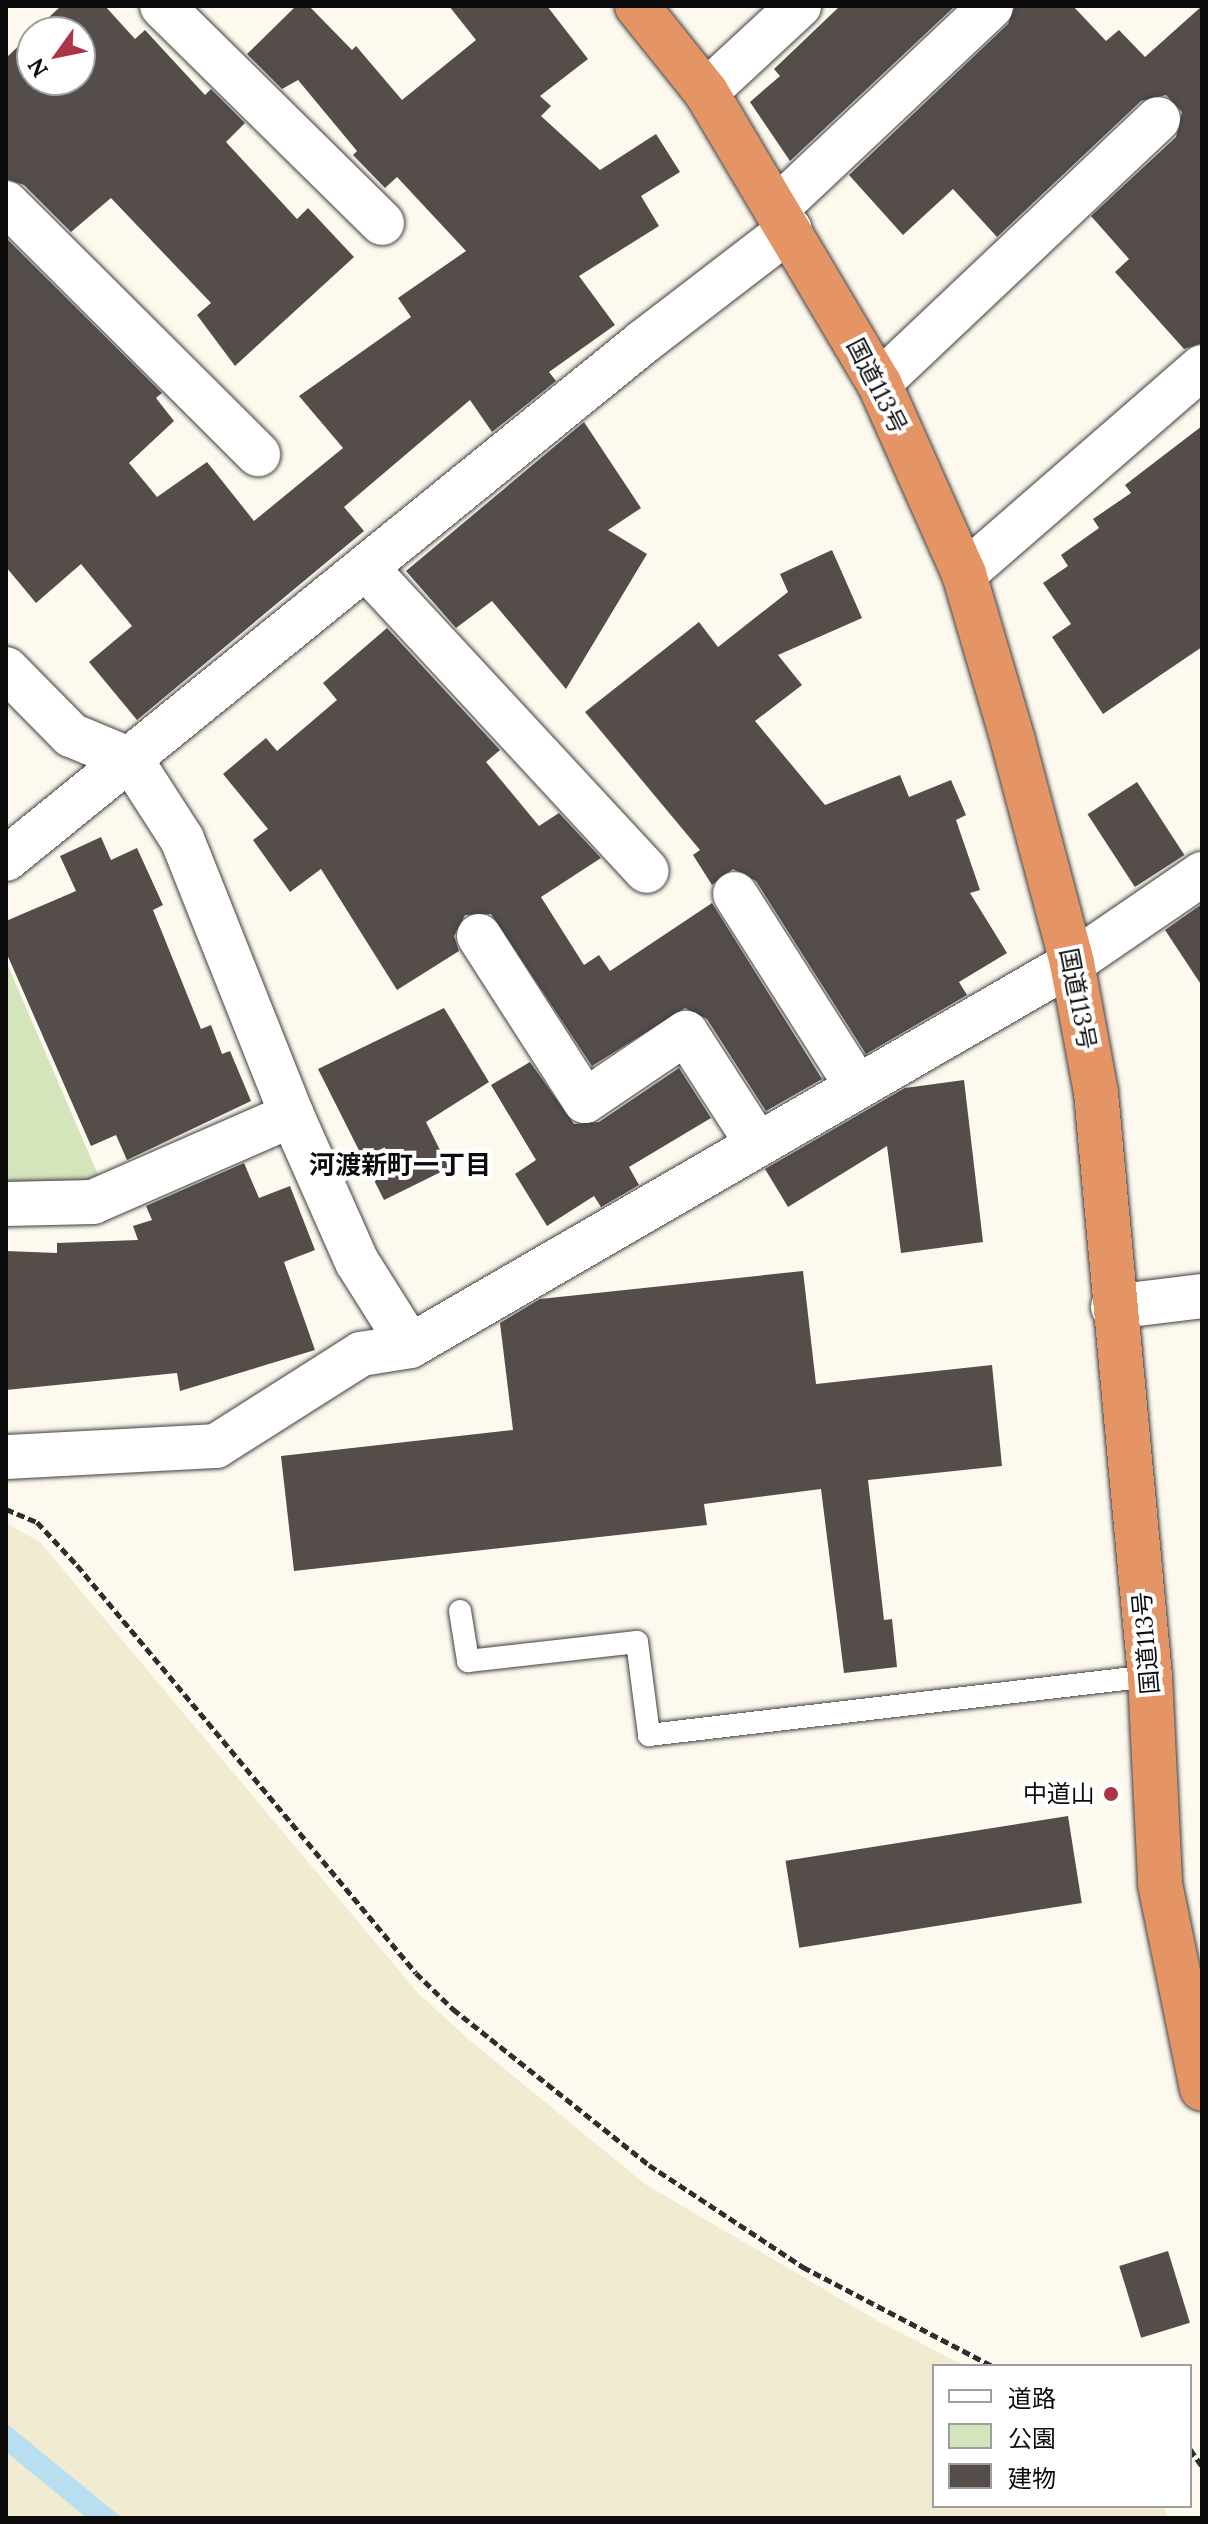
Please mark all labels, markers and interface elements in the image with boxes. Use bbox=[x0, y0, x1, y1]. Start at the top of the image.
north arrow bbox=[16, 16, 96, 96]
text: N bbox=[21, 53, 54, 83]
street label: 国道113号 bbox=[841, 334, 913, 438]
street label: 国道113号 bbox=[1054, 946, 1102, 1052]
district label: 河渡新町一丁目 bbox=[309, 1149, 491, 1181]
street label: 国道113号 bbox=[1127, 1591, 1165, 1695]
place label: 中道山 bbox=[1023, 1780, 1095, 1808]
marker: 中道山 bbox=[1102, 1785, 1120, 1803]
legend bbox=[932, 2364, 1192, 2508]
text: 道路 bbox=[1008, 2383, 1056, 2414]
text: 公園 bbox=[1008, 2423, 1056, 2454]
text: 建物 bbox=[1008, 2463, 1056, 2494]

